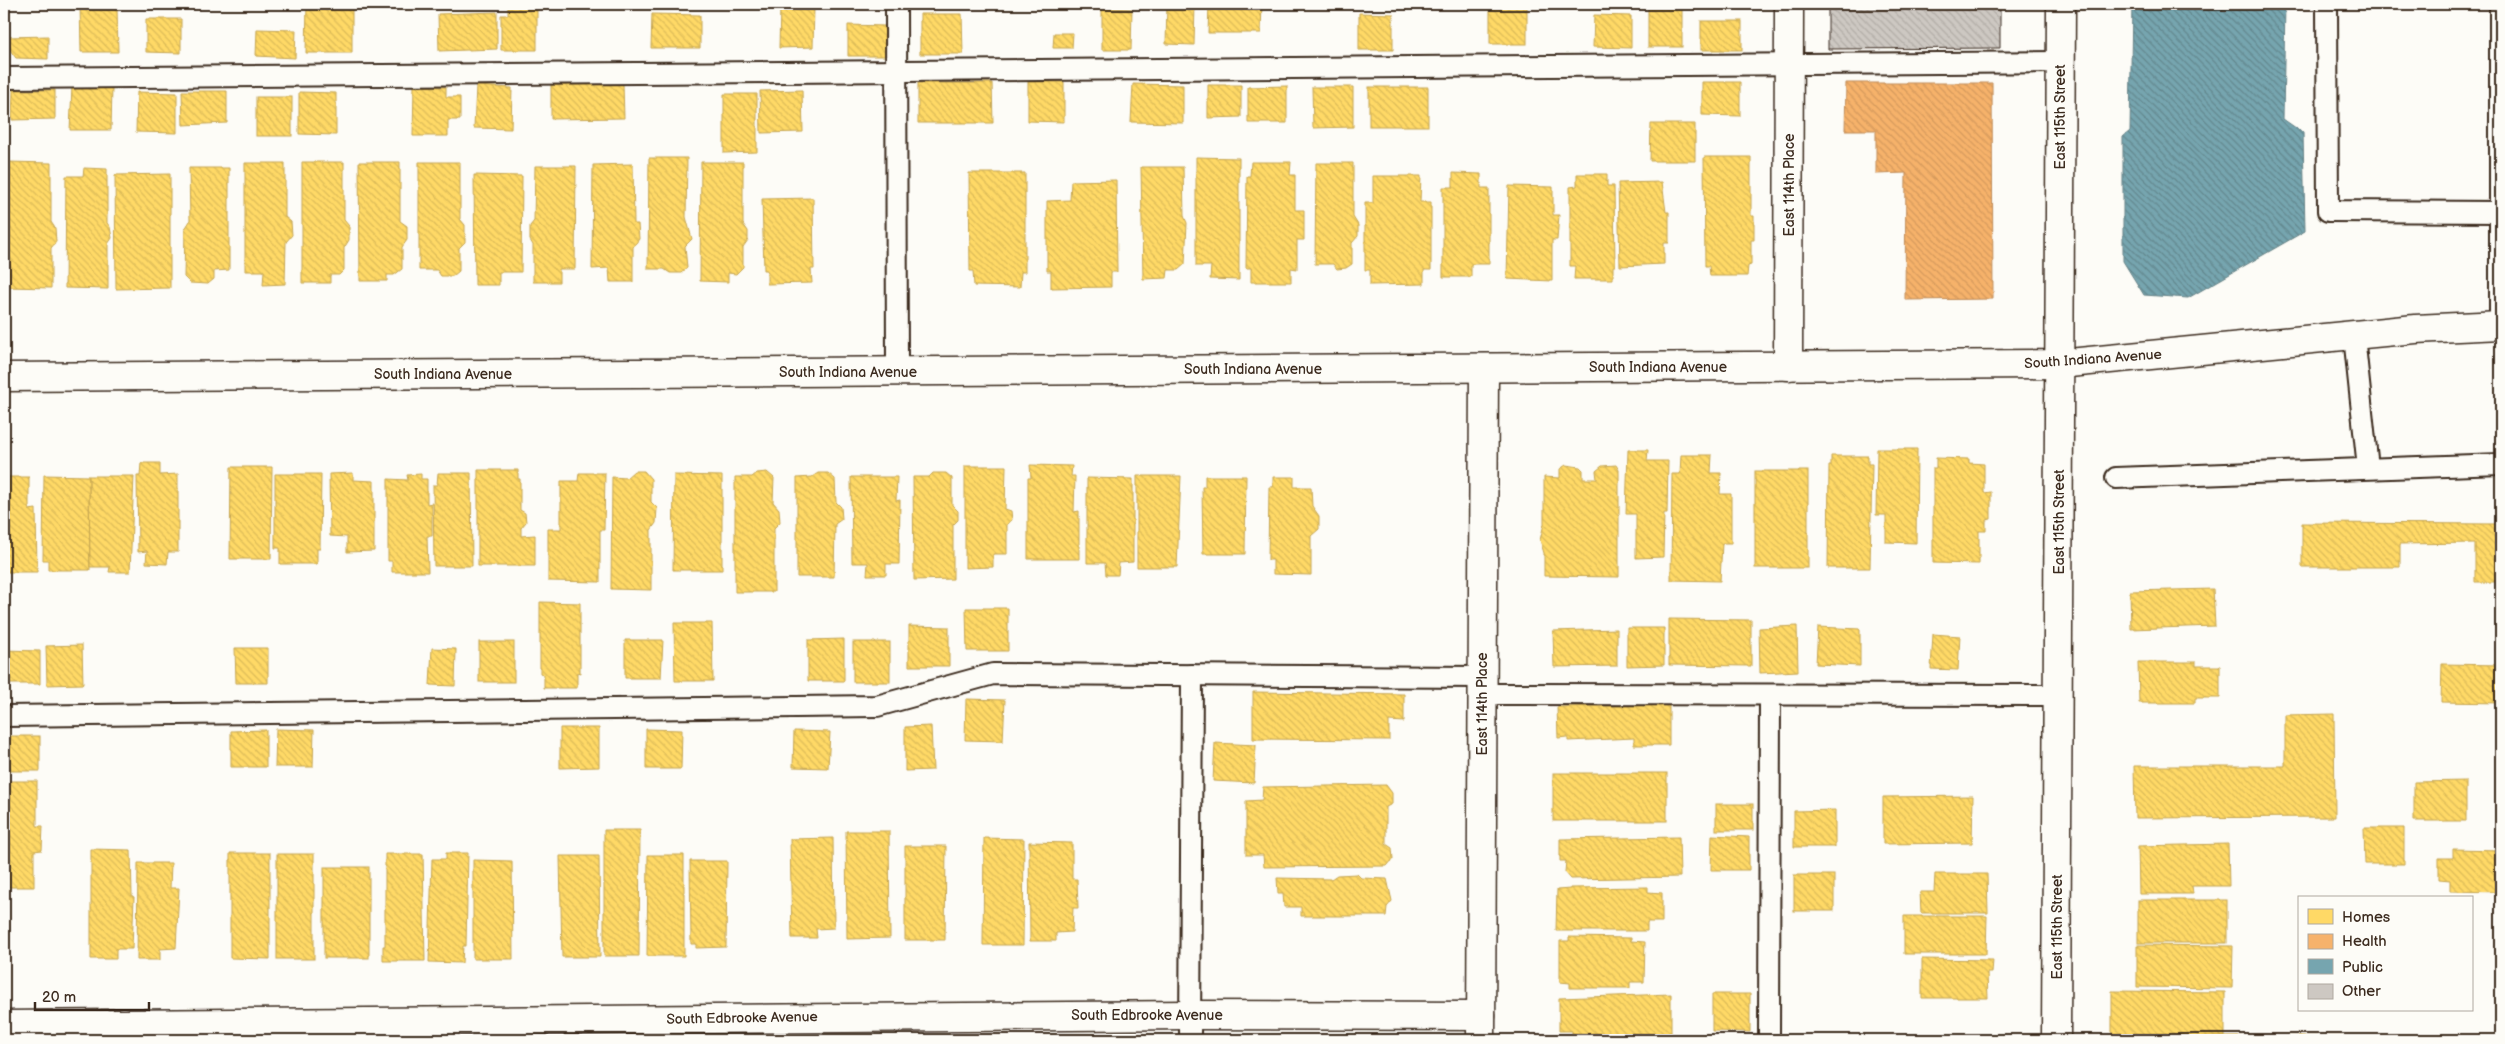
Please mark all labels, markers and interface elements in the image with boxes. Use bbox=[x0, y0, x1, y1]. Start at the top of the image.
street label: East 115th Street bbox=[2052, 64, 2069, 170]
street label: East 114th Place bbox=[1781, 134, 1798, 236]
street label: South Indiana Avenue bbox=[2024, 346, 2162, 372]
street label: South Indiana Avenue bbox=[1589, 359, 1727, 376]
street label: South Indiana Avenue bbox=[1184, 361, 1322, 378]
street label: South Indiana Avenue bbox=[779, 364, 917, 381]
street label: South Indiana Avenue bbox=[374, 366, 512, 383]
street label: East 115th Street bbox=[2051, 469, 2068, 575]
street label: East 114th Place bbox=[1474, 653, 1491, 755]
street label: East 115th Street bbox=[2049, 874, 2066, 980]
legend bbox=[2298, 896, 2472, 1012]
text: Homes bbox=[2342, 908, 2391, 927]
text: Health bbox=[2342, 932, 2387, 951]
text: Public bbox=[2342, 958, 2383, 977]
scale bar bbox=[35, 979, 149, 1011]
text: Other bbox=[2342, 982, 2381, 1001]
text: 20 m bbox=[42, 988, 76, 1007]
street label: South Edbrooke Avenue bbox=[1071, 1007, 1223, 1024]
street label: South Edbrooke Avenue bbox=[666, 1008, 818, 1028]

